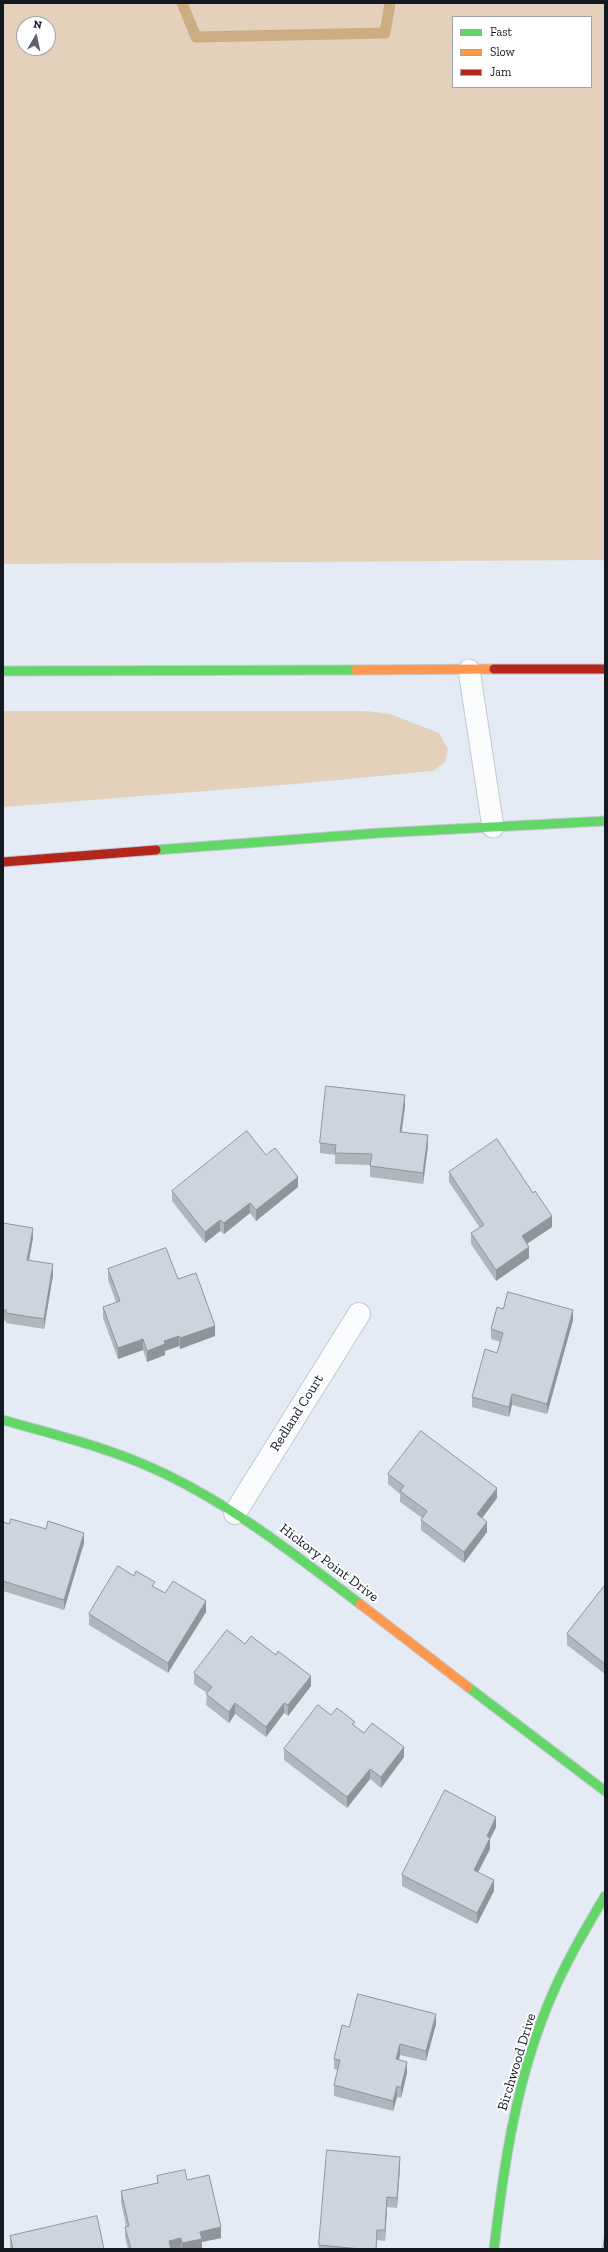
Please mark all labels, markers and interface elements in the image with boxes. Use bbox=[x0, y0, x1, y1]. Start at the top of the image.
north arrow bbox=[16, 16, 56, 56]
legend bbox=[452, 16, 592, 88]
text: N bbox=[33, 18, 43, 32]
text: Fast bbox=[490, 25, 512, 39]
text: Slow bbox=[490, 45, 515, 59]
text: Jam bbox=[490, 65, 511, 79]
street label: Redland Court bbox=[267, 1372, 327, 1454]
street label: Hickory Point Drive bbox=[276, 1520, 382, 1606]
street label: Birchwood Drive bbox=[494, 2011, 540, 2113]

